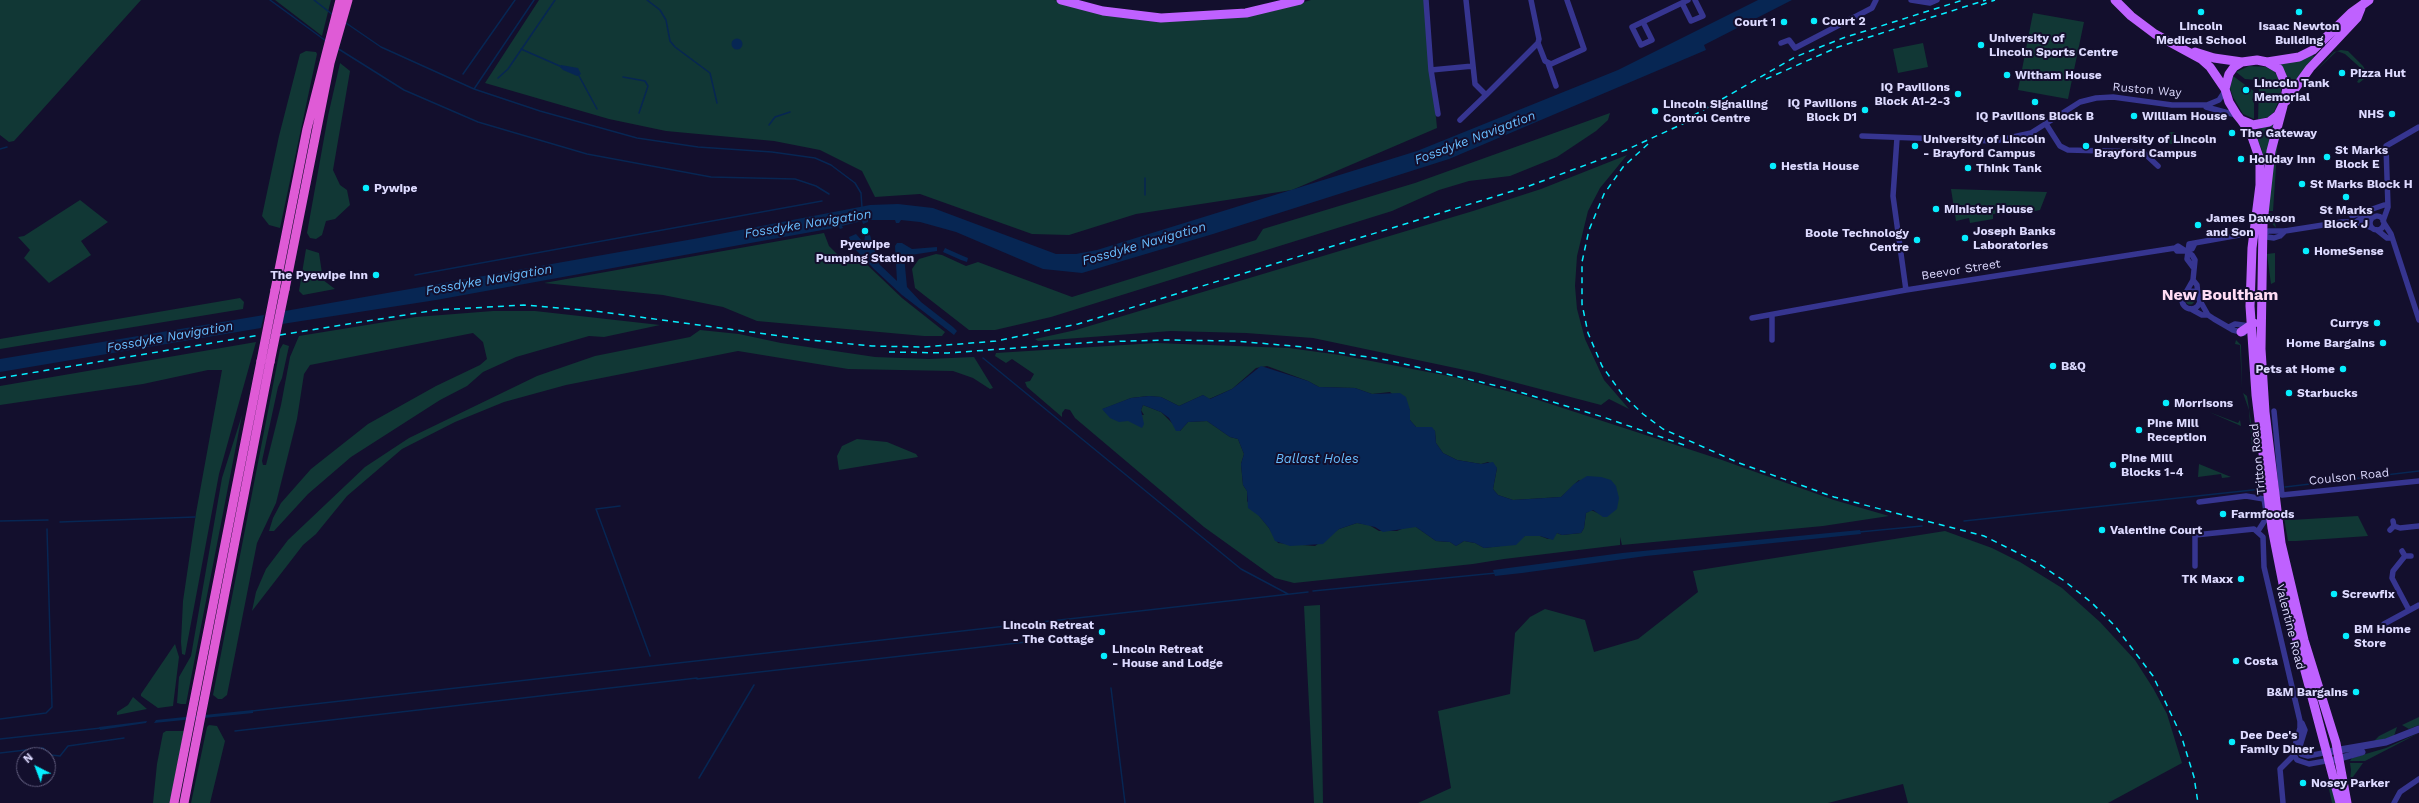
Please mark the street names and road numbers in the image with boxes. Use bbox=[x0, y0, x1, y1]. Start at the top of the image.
street label: Ruston Way bbox=[2112, 80, 2182, 100]
street label: Beevor Street bbox=[1920, 257, 2002, 283]
street label: Tritton Road bbox=[2247, 423, 2269, 495]
street label: Coulson Road bbox=[2308, 466, 2390, 488]
street label: Valentine Road bbox=[2272, 583, 2308, 671]

